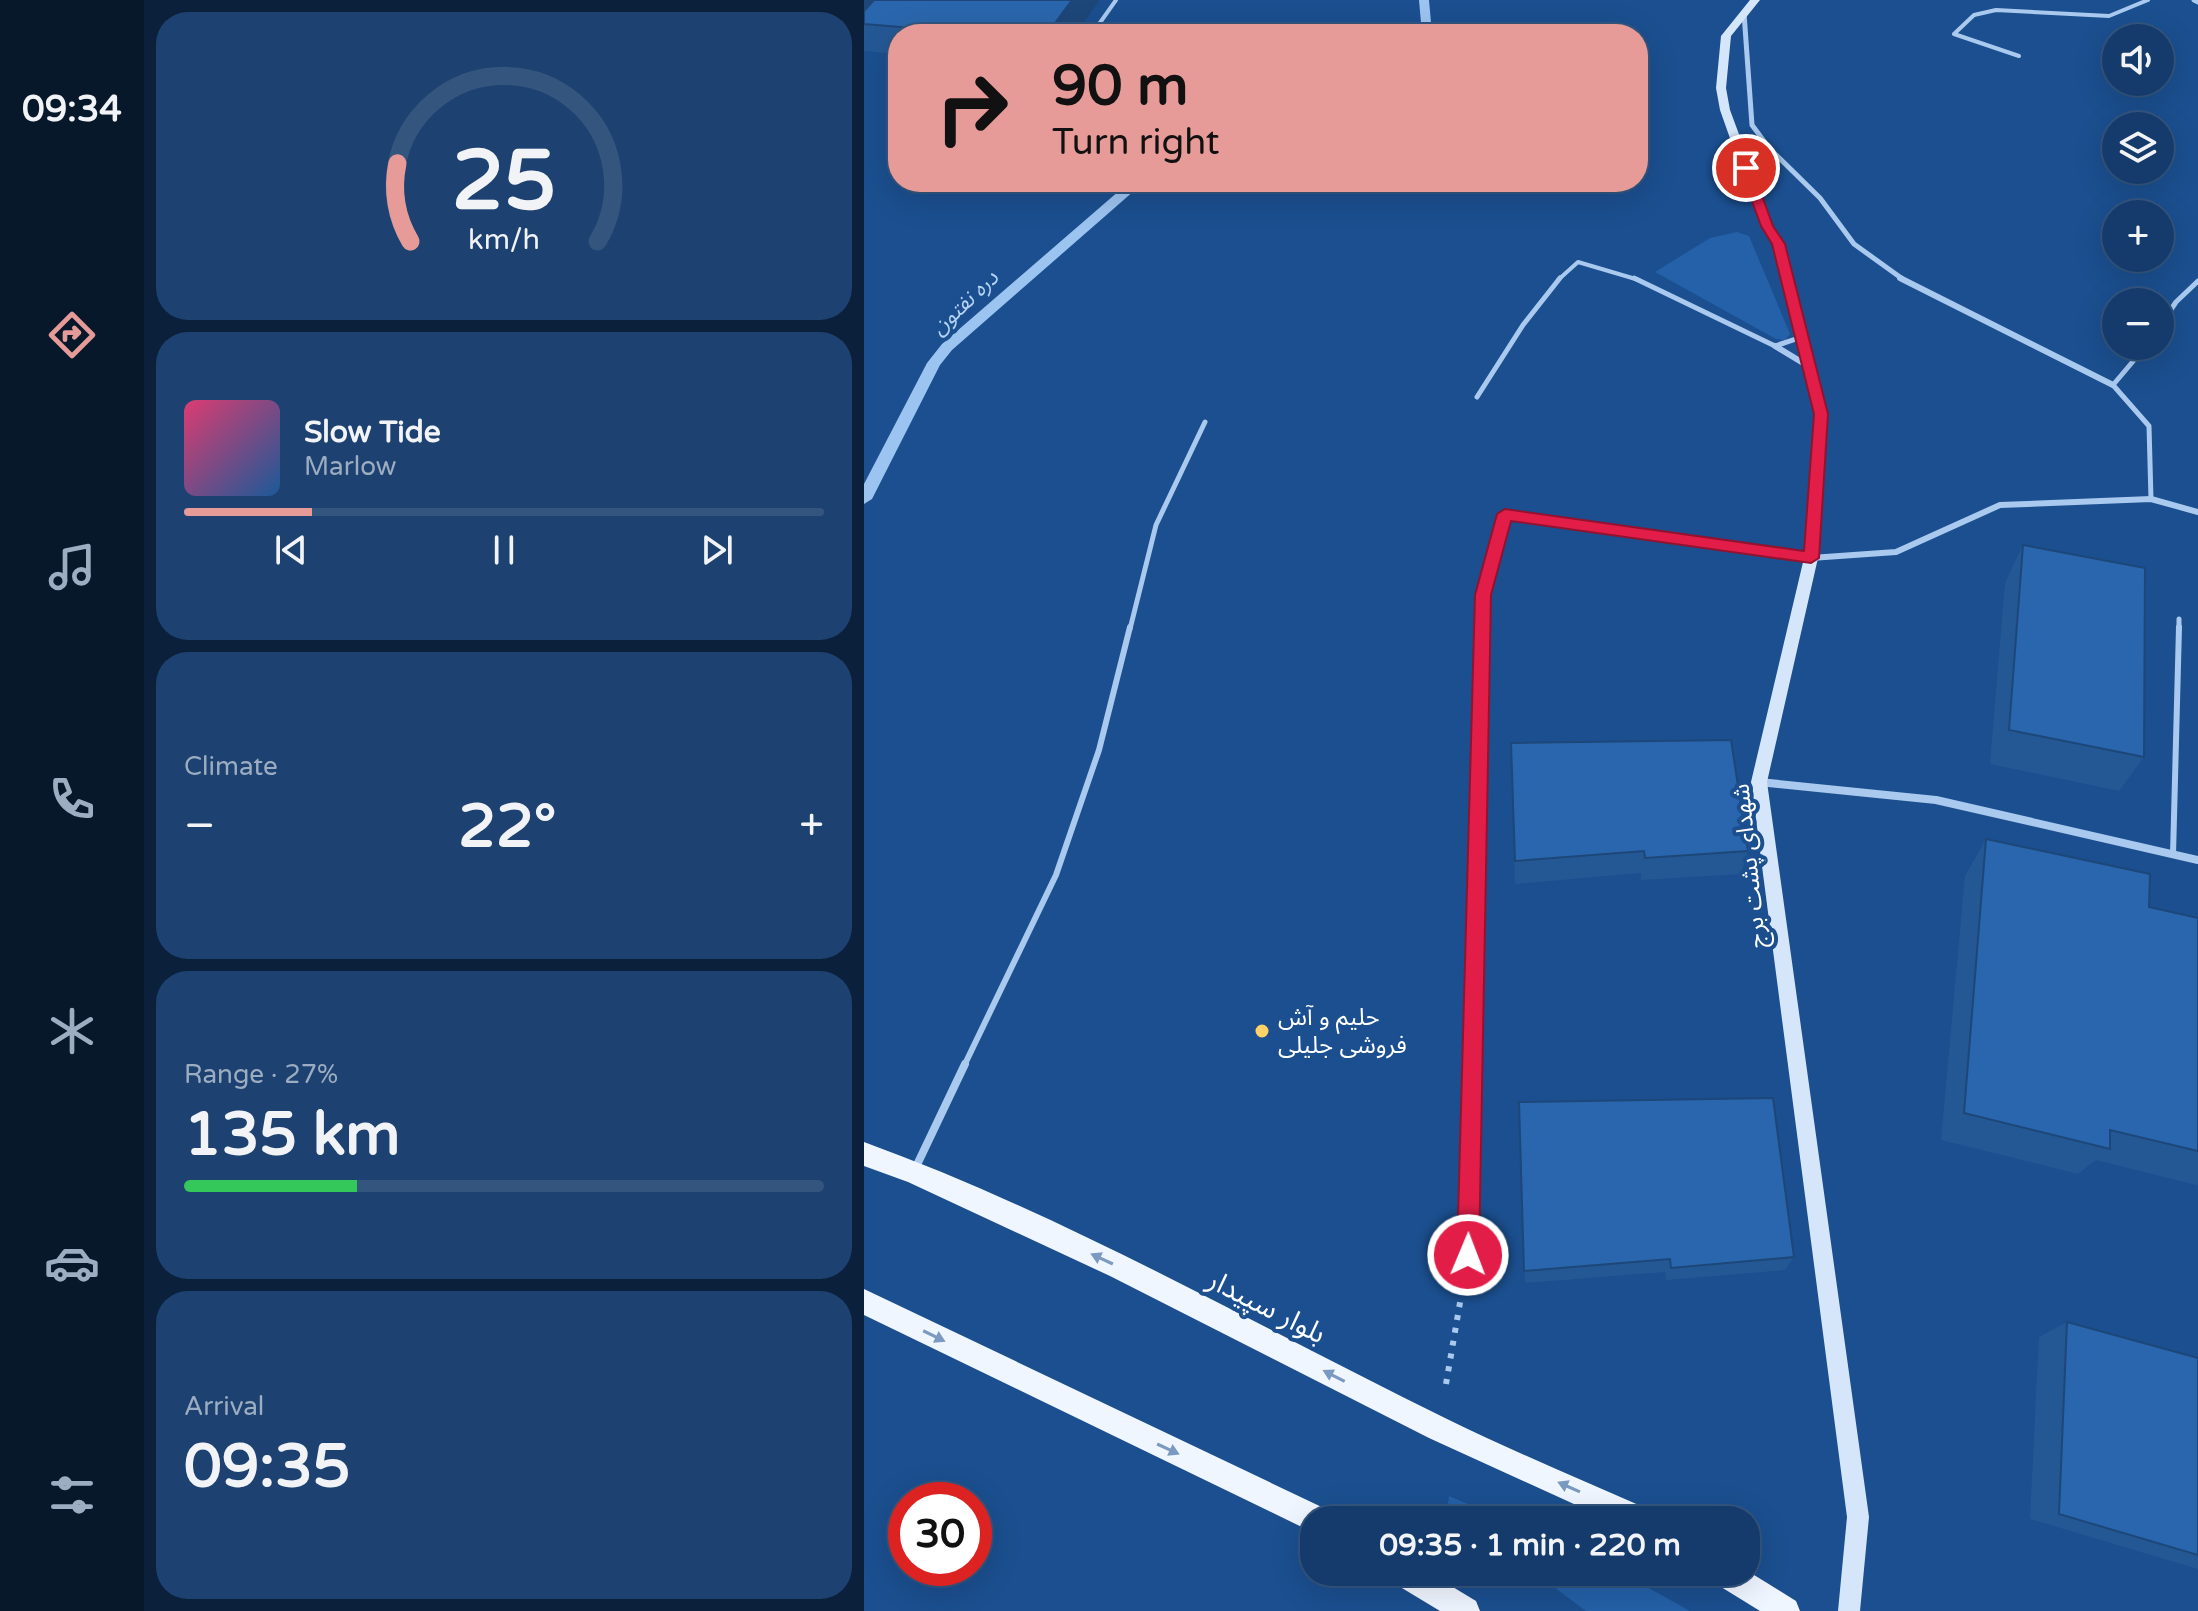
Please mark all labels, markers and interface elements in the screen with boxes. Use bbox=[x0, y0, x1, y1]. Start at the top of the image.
map controls bbox=[2102, 24, 2174, 360]
button: sound bbox=[2102, 24, 2174, 96]
text: 90 m bbox=[1052, 53, 1188, 120]
icon: right bbox=[920, 56, 1024, 160]
text: 09:34 bbox=[22, 88, 122, 131]
button: layers bbox=[2102, 112, 2174, 184]
text: Turn right bbox=[1052, 121, 1219, 164]
text: 25 bbox=[452, 131, 556, 231]
pin bbox=[1712, 134, 1780, 202]
icon: arrive bbox=[1724, 146, 1768, 190]
button: + bbox=[2102, 200, 2174, 272]
text: km/h bbox=[468, 223, 540, 257]
water label: دره نفتون bbox=[926, 265, 1004, 340]
button: − bbox=[2102, 288, 2174, 360]
icon: directions bbox=[44, 307, 100, 363]
text: Slow Tide bbox=[304, 414, 441, 451]
text: Marlow bbox=[304, 451, 396, 482]
icon: previous bbox=[269, 528, 313, 572]
icon: pause bbox=[482, 528, 526, 572]
icon: next bbox=[695, 528, 739, 572]
icon: music bbox=[44, 539, 100, 595]
text: Climate bbox=[184, 751, 278, 782]
icon: phone bbox=[44, 771, 100, 827]
street label: شهدای پشت برج bbox=[1726, 782, 1775, 950]
text: 22° bbox=[458, 791, 556, 863]
text: − bbox=[184, 800, 215, 853]
text: + bbox=[799, 800, 824, 853]
icon: climate bbox=[44, 1003, 100, 1059]
place label: حلیم و آش فروشی جلیلی bbox=[1278, 1003, 1407, 1060]
marker: حلیم و آش فروشی جلیلی bbox=[1253, 1022, 1271, 1040]
text: Range · 27% bbox=[184, 1059, 338, 1090]
text: 135 km bbox=[184, 1099, 400, 1171]
position arrow bbox=[1426, 1213, 1510, 1297]
icon: car bbox=[44, 1235, 100, 1291]
one-way arrow bbox=[1090, 1252, 1114, 1266]
street label: بلوار سپیدار bbox=[1201, 1262, 1331, 1351]
one-way arrow bbox=[922, 1329, 946, 1343]
one-way arrow bbox=[1323, 1369, 1346, 1382]
text: Arrival bbox=[184, 1391, 264, 1422]
text: 09:35 bbox=[184, 1431, 350, 1503]
one-way arrow bbox=[1157, 1442, 1180, 1456]
icon: filters bbox=[44, 1467, 100, 1523]
one-way arrow bbox=[1557, 1481, 1581, 1494]
speed limit sign: 30 bbox=[888, 1482, 992, 1586]
text: 09:35 · 1 min · 220 m bbox=[1379, 1527, 1681, 1564]

